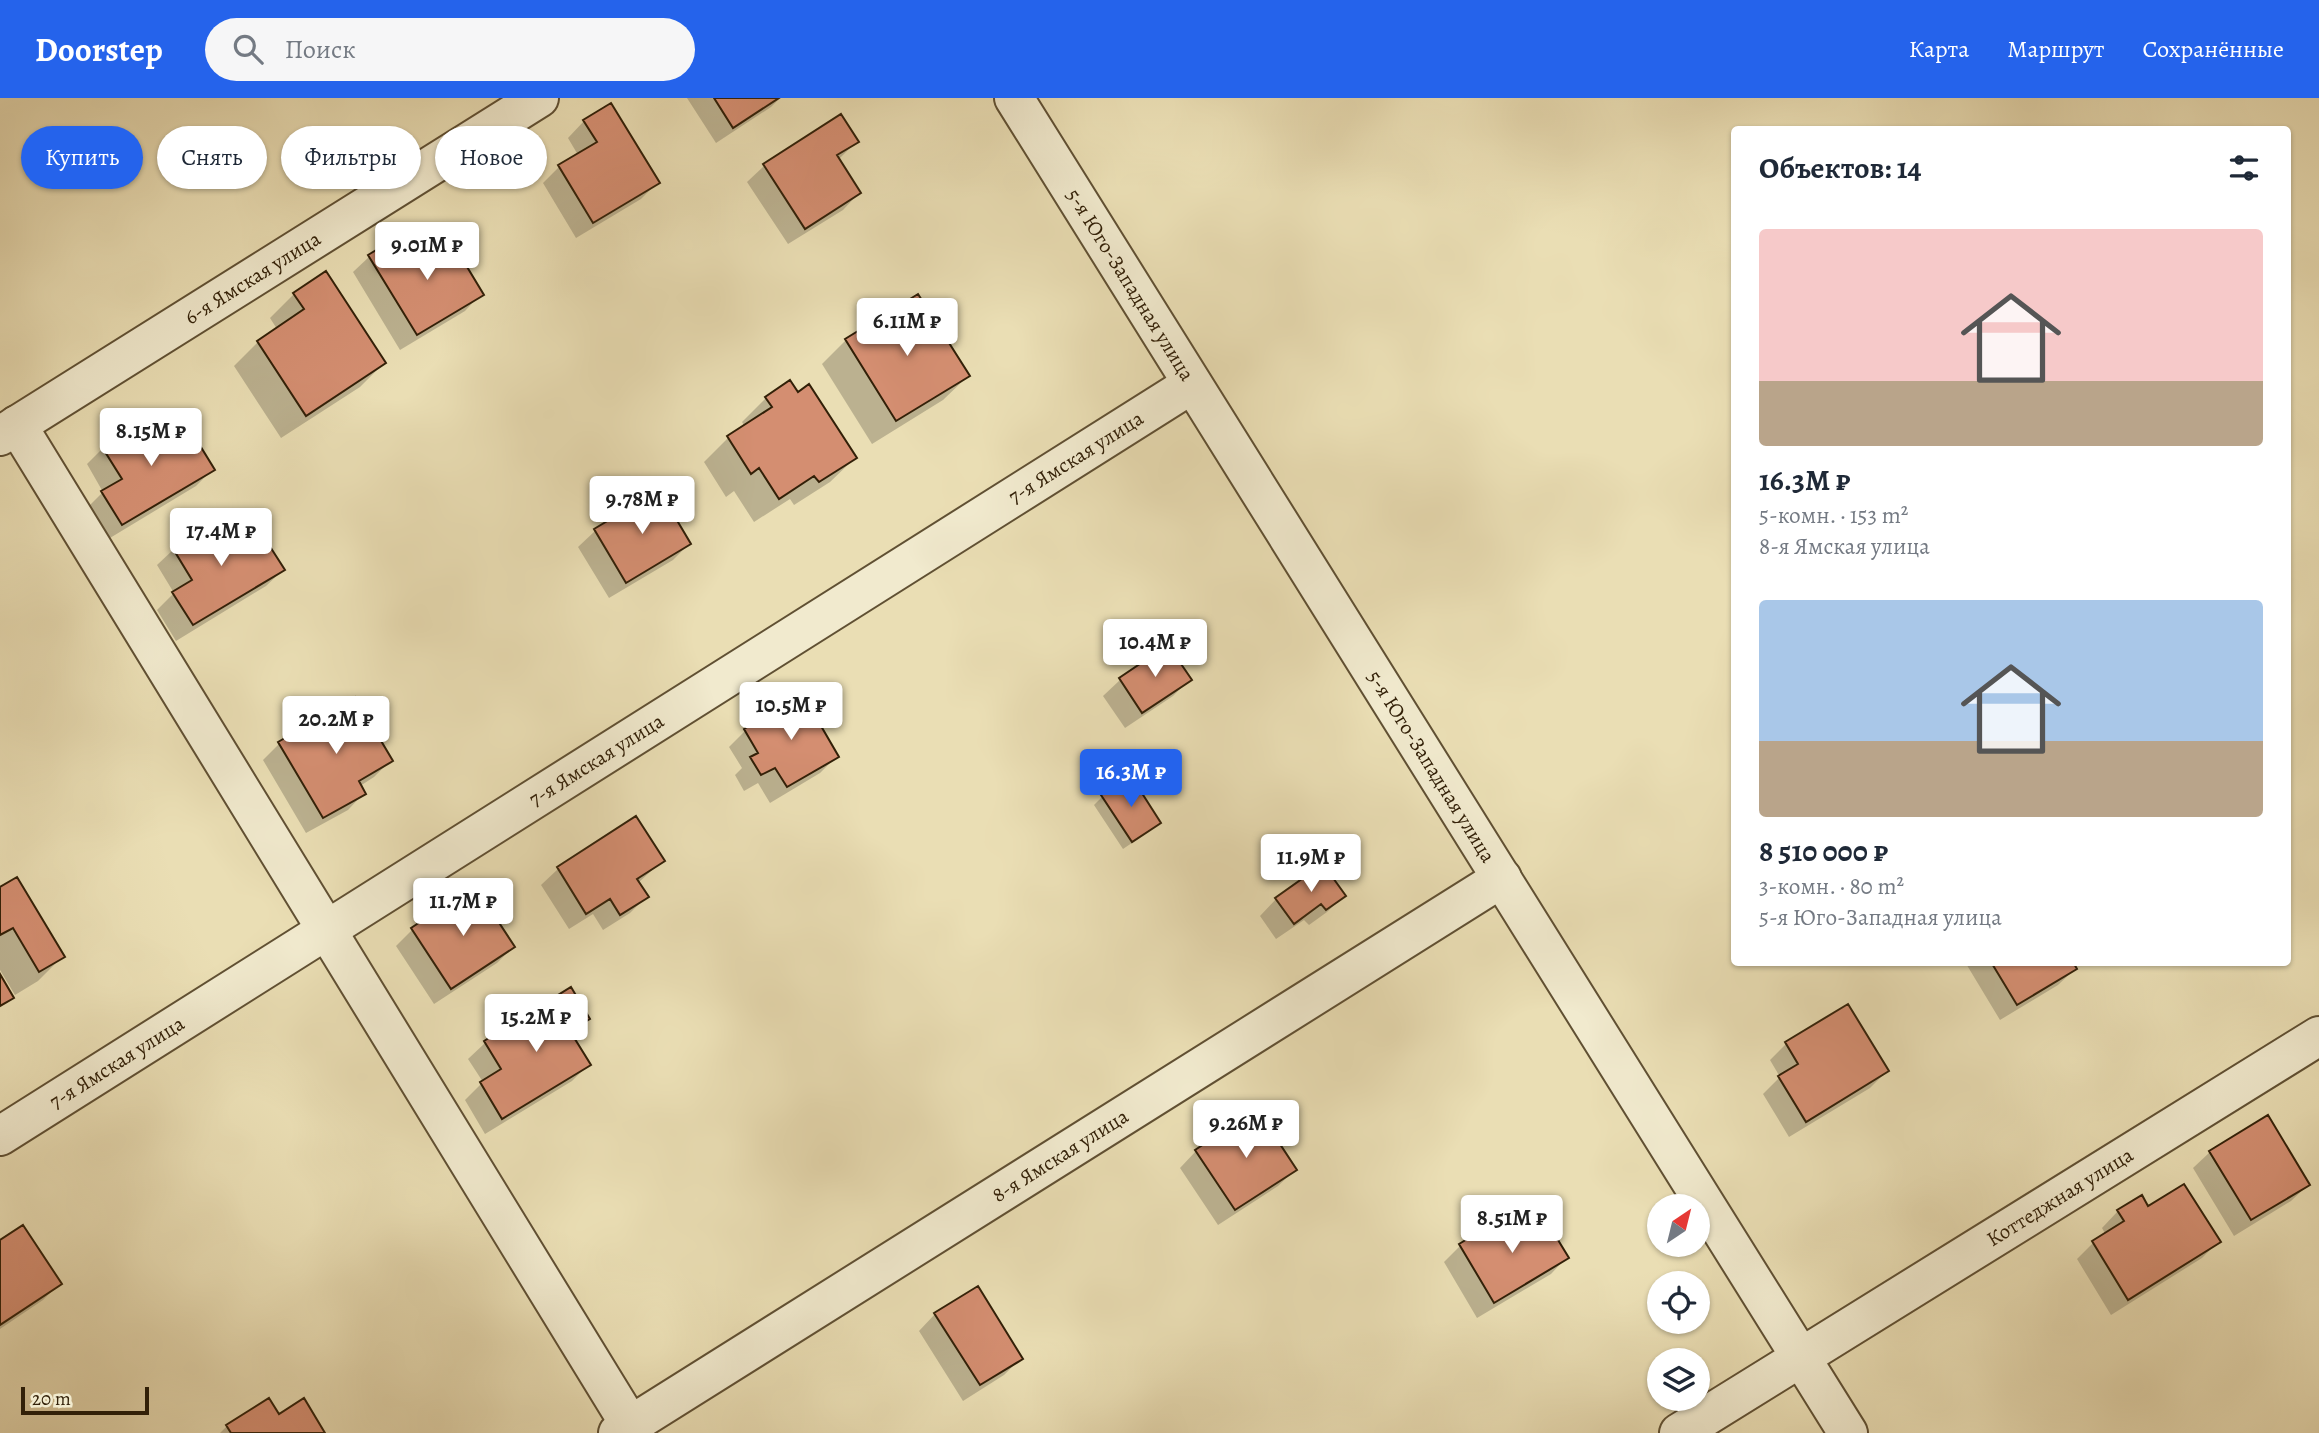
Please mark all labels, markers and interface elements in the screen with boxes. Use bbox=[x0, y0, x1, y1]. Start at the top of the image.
search box bbox=[205, 18, 695, 81]
text: Doorstep bbox=[35, 27, 163, 72]
icon: search bbox=[229, 30, 267, 68]
text: Поиск bbox=[285, 32, 356, 67]
text: Карта bbox=[1909, 33, 1969, 65]
text: Маршрут bbox=[2007, 33, 2105, 65]
text: Сохранённые bbox=[2143, 33, 2284, 65]
chip: Купить bbox=[21, 126, 143, 189]
chip: Снять bbox=[157, 126, 267, 189]
chip: Фильтры bbox=[281, 126, 421, 189]
chip: Новое bbox=[435, 126, 547, 189]
text: Объектов: 14 bbox=[1759, 148, 1921, 188]
icon: filters bbox=[2225, 149, 2263, 187]
street label: 5-я Юго-Западная улица bbox=[1060, 183, 1201, 386]
pin: 9.01M ₽ bbox=[362, 222, 492, 282]
street label: 6-я Ямская улица bbox=[179, 224, 326, 331]
text: 9.01M ₽ bbox=[391, 229, 463, 260]
icon: home bbox=[1948, 275, 2074, 401]
pin: 6.11M ₽ bbox=[842, 299, 972, 358]
text: 6.11M ₽ bbox=[873, 305, 941, 336]
street label: 7-я Ямская улица bbox=[1003, 404, 1149, 510]
pin: 8.15M ₽ bbox=[86, 408, 216, 468]
text: 8.15M ₽ bbox=[116, 415, 186, 446]
text: 16.3M ₽ bbox=[1759, 460, 1851, 500]
pin: 9.78M ₽ bbox=[577, 476, 707, 536]
text: 9.78M ₽ bbox=[606, 483, 678, 514]
text: 5-комн. · 153 m² bbox=[1759, 500, 1908, 531]
pin: 17.4M ₽ bbox=[156, 508, 286, 568]
text: 17.4M ₽ bbox=[186, 515, 256, 546]
text: 8-я Ямская улица bbox=[1759, 531, 1930, 562]
pin: 10.4M ₽ bbox=[1090, 620, 1220, 679]
text: 10.4M ₽ bbox=[1119, 626, 1191, 657]
icon: home bbox=[1948, 646, 2074, 772]
street label: 5-я Юго-Западная улица bbox=[1361, 665, 1502, 868]
pin: 10.5M ₽ bbox=[726, 682, 856, 742]
text: 10.5M ₽ bbox=[756, 689, 826, 720]
pin: 20.2M ₽ bbox=[271, 696, 401, 756]
text: 20.2M ₽ bbox=[298, 703, 374, 734]
street label: 7-я Ямская улица bbox=[523, 707, 669, 813]
pin: 16.3M ₽ bbox=[1066, 750, 1196, 809]
text: 16.3M ₽ bbox=[1096, 756, 1166, 787]
text: 8 510 000 ₽ bbox=[1759, 831, 1888, 871]
pin: 11.9M ₽ bbox=[1246, 834, 1376, 894]
text: 11.9M ₽ bbox=[1277, 841, 1345, 872]
text: 3-комн. · 80 m² bbox=[1759, 871, 1904, 902]
pin: 11.7M ₽ bbox=[398, 878, 528, 938]
text: 11.7M ₽ bbox=[429, 885, 497, 916]
text: 5-я Юго-Западная улица bbox=[1759, 902, 2002, 933]
pin: 15.2M ₽ bbox=[471, 995, 601, 1054]
text: 15.2M ₽ bbox=[501, 1001, 571, 1032]
street label: 7-я Ямская улица bbox=[44, 1009, 190, 1115]
pin: 9.26M ₽ bbox=[1181, 1100, 1311, 1160]
street label: 8-я Ямская улица bbox=[987, 1102, 1134, 1209]
text: 9.26M ₽ bbox=[1209, 1107, 1283, 1138]
street label: Коттеджная улица bbox=[1981, 1141, 2139, 1253]
north arrow bbox=[1647, 1194, 1710, 1256]
map controls bbox=[1647, 1194, 1710, 1411]
pin: 8.51M ₽ bbox=[1447, 1196, 1577, 1255]
text: 8.51M ₽ bbox=[1477, 1202, 1547, 1233]
button: locate bbox=[1647, 1271, 1710, 1334]
button: layers bbox=[1647, 1348, 1710, 1411]
scale bar bbox=[21, 1384, 149, 1416]
text: 20 m bbox=[32, 1386, 71, 1412]

